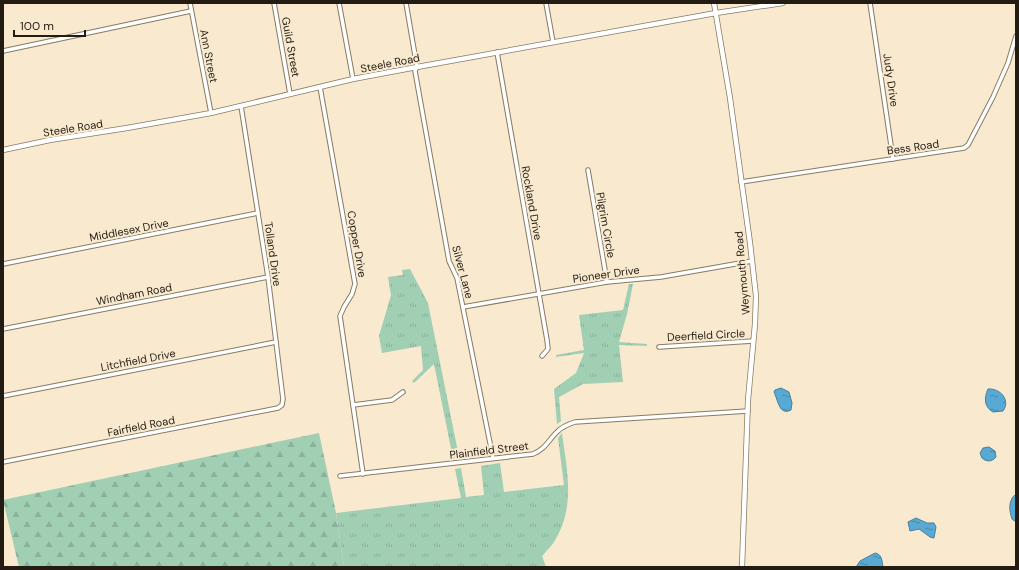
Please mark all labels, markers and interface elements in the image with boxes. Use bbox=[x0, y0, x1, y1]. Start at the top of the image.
scale bar bbox=[14, 12, 85, 38]
street label: Guild Street bbox=[279, 16, 303, 78]
text: 100 m bbox=[20, 18, 54, 34]
street label: Ann Street bbox=[197, 28, 221, 84]
street label: Steele Road bbox=[359, 50, 421, 76]
street label: Judy Drive bbox=[880, 52, 902, 108]
street label: Steele Road bbox=[42, 116, 104, 140]
street label: Bess Road bbox=[886, 136, 940, 158]
street label: Rockland Drive bbox=[519, 165, 545, 241]
street label: Pilgrim Circle bbox=[593, 191, 619, 259]
street label: Copper Drive bbox=[344, 210, 370, 278]
street label: Middlesex Drive bbox=[88, 215, 170, 245]
street label: Tolland Drive bbox=[262, 221, 284, 287]
street label: Weymouth Road bbox=[731, 230, 753, 315]
street label: Silver Lane bbox=[449, 244, 477, 300]
street label: Pioneer Drive bbox=[572, 262, 640, 286]
street label: Windham Road bbox=[95, 280, 173, 308]
street label: Deerfield Circle bbox=[667, 326, 745, 344]
street label: Litchfield Drive bbox=[99, 346, 177, 374]
street label: Fairfield Road bbox=[106, 413, 176, 439]
street label: Plainfield Street bbox=[449, 438, 529, 462]

